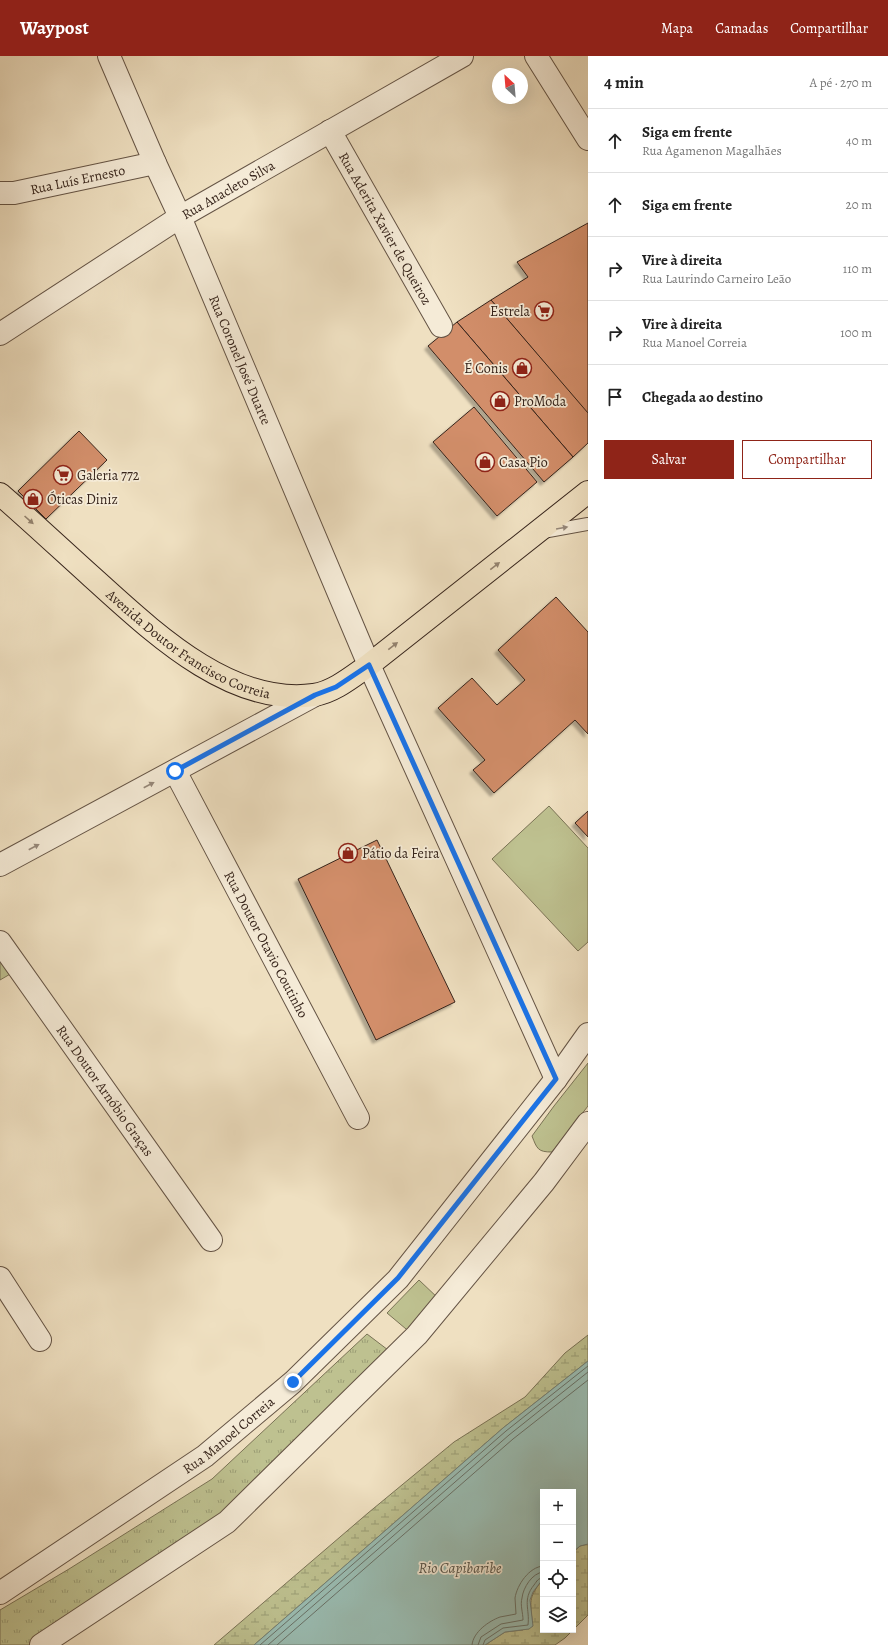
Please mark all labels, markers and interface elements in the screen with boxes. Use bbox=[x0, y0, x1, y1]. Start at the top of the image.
text: Waypost bbox=[20, 15, 89, 41]
text: Mapa bbox=[661, 19, 693, 38]
text: Camadas bbox=[715, 19, 768, 38]
text: Compartilhar bbox=[790, 19, 868, 38]
north arrow bbox=[492, 68, 528, 104]
text: 4 min bbox=[604, 71, 644, 94]
text: A pé · 270 m bbox=[809, 74, 872, 91]
text: Siga em frente bbox=[642, 122, 732, 142]
icon: ahead bbox=[604, 130, 626, 152]
text: 40 m bbox=[846, 132, 872, 149]
text: Rua Agamenon Magalhães bbox=[642, 142, 782, 159]
street label: Rua Aderita Xavier de Queiroz bbox=[334, 149, 436, 308]
street label: Rua Anacleto Silva bbox=[178, 156, 279, 224]
street label: Rua Luís Ernesto bbox=[28, 161, 127, 199]
icon: ahead bbox=[604, 194, 626, 216]
text: Siga em frente bbox=[642, 195, 732, 215]
text: 20 m bbox=[846, 196, 872, 213]
text: Vire à direita bbox=[642, 250, 722, 270]
icon: right bbox=[604, 258, 626, 280]
text: 110 m bbox=[843, 260, 872, 277]
text: Rua Laurindo Carneiro Leão bbox=[642, 270, 791, 287]
street label: Rua Coronel José Duarte bbox=[204, 292, 276, 428]
supermarket icon: Estrela bbox=[533, 300, 555, 322]
place label: Estrela bbox=[490, 302, 530, 321]
text: Vire à direita bbox=[642, 314, 722, 334]
icon: right bbox=[604, 322, 626, 344]
text: 100 m bbox=[840, 324, 872, 341]
text: Rua Manoel Correia bbox=[642, 334, 747, 351]
shop icon: É Conis bbox=[511, 357, 533, 379]
place label: É Conis bbox=[464, 359, 508, 378]
icon: arrive bbox=[604, 386, 626, 408]
text: Chegada ao destino bbox=[642, 387, 763, 407]
shop icon: ProModa bbox=[489, 390, 511, 412]
place label: ProModa bbox=[514, 392, 567, 411]
button: Salvar bbox=[604, 440, 734, 479]
button: Compartilhar bbox=[742, 440, 872, 479]
shop icon: Casa Pio bbox=[474, 451, 496, 473]
place label: Casa Pio bbox=[499, 453, 548, 472]
supermarket icon: Galeria 772 bbox=[52, 464, 74, 486]
place label: Galeria 772 bbox=[77, 466, 140, 485]
shop icon: Óticas Diniz bbox=[22, 488, 44, 510]
place label: Óticas Diniz bbox=[47, 490, 118, 509]
one-way arrow bbox=[24, 515, 34, 525]
one-way arrow bbox=[556, 525, 568, 531]
one-way arrow bbox=[489, 561, 500, 570]
street label: Avenida Doutor Francisco Correia bbox=[101, 585, 273, 704]
one-way arrow bbox=[387, 642, 398, 651]
route start bbox=[166, 762, 184, 780]
one-way arrow bbox=[143, 782, 155, 788]
shop icon: Pátio da Feira bbox=[337, 842, 359, 864]
one-way arrow bbox=[28, 843, 40, 850]
place label: Pátio da Feira bbox=[362, 844, 440, 863]
street label: Rua Doutor Otavio Coutinho bbox=[219, 868, 313, 1021]
street label: Rua Doutor Arnóbio Graças bbox=[52, 1021, 158, 1160]
route end bbox=[284, 1373, 302, 1391]
street label: Rua Manoel Correia bbox=[179, 1392, 279, 1478]
map controls bbox=[540, 1489, 576, 1633]
button: + bbox=[540, 1489, 576, 1525]
button: − bbox=[540, 1525, 576, 1561]
water label: Rio Capibaribe bbox=[419, 1558, 502, 1578]
button: locate bbox=[540, 1561, 576, 1597]
button: layers bbox=[540, 1597, 576, 1633]

